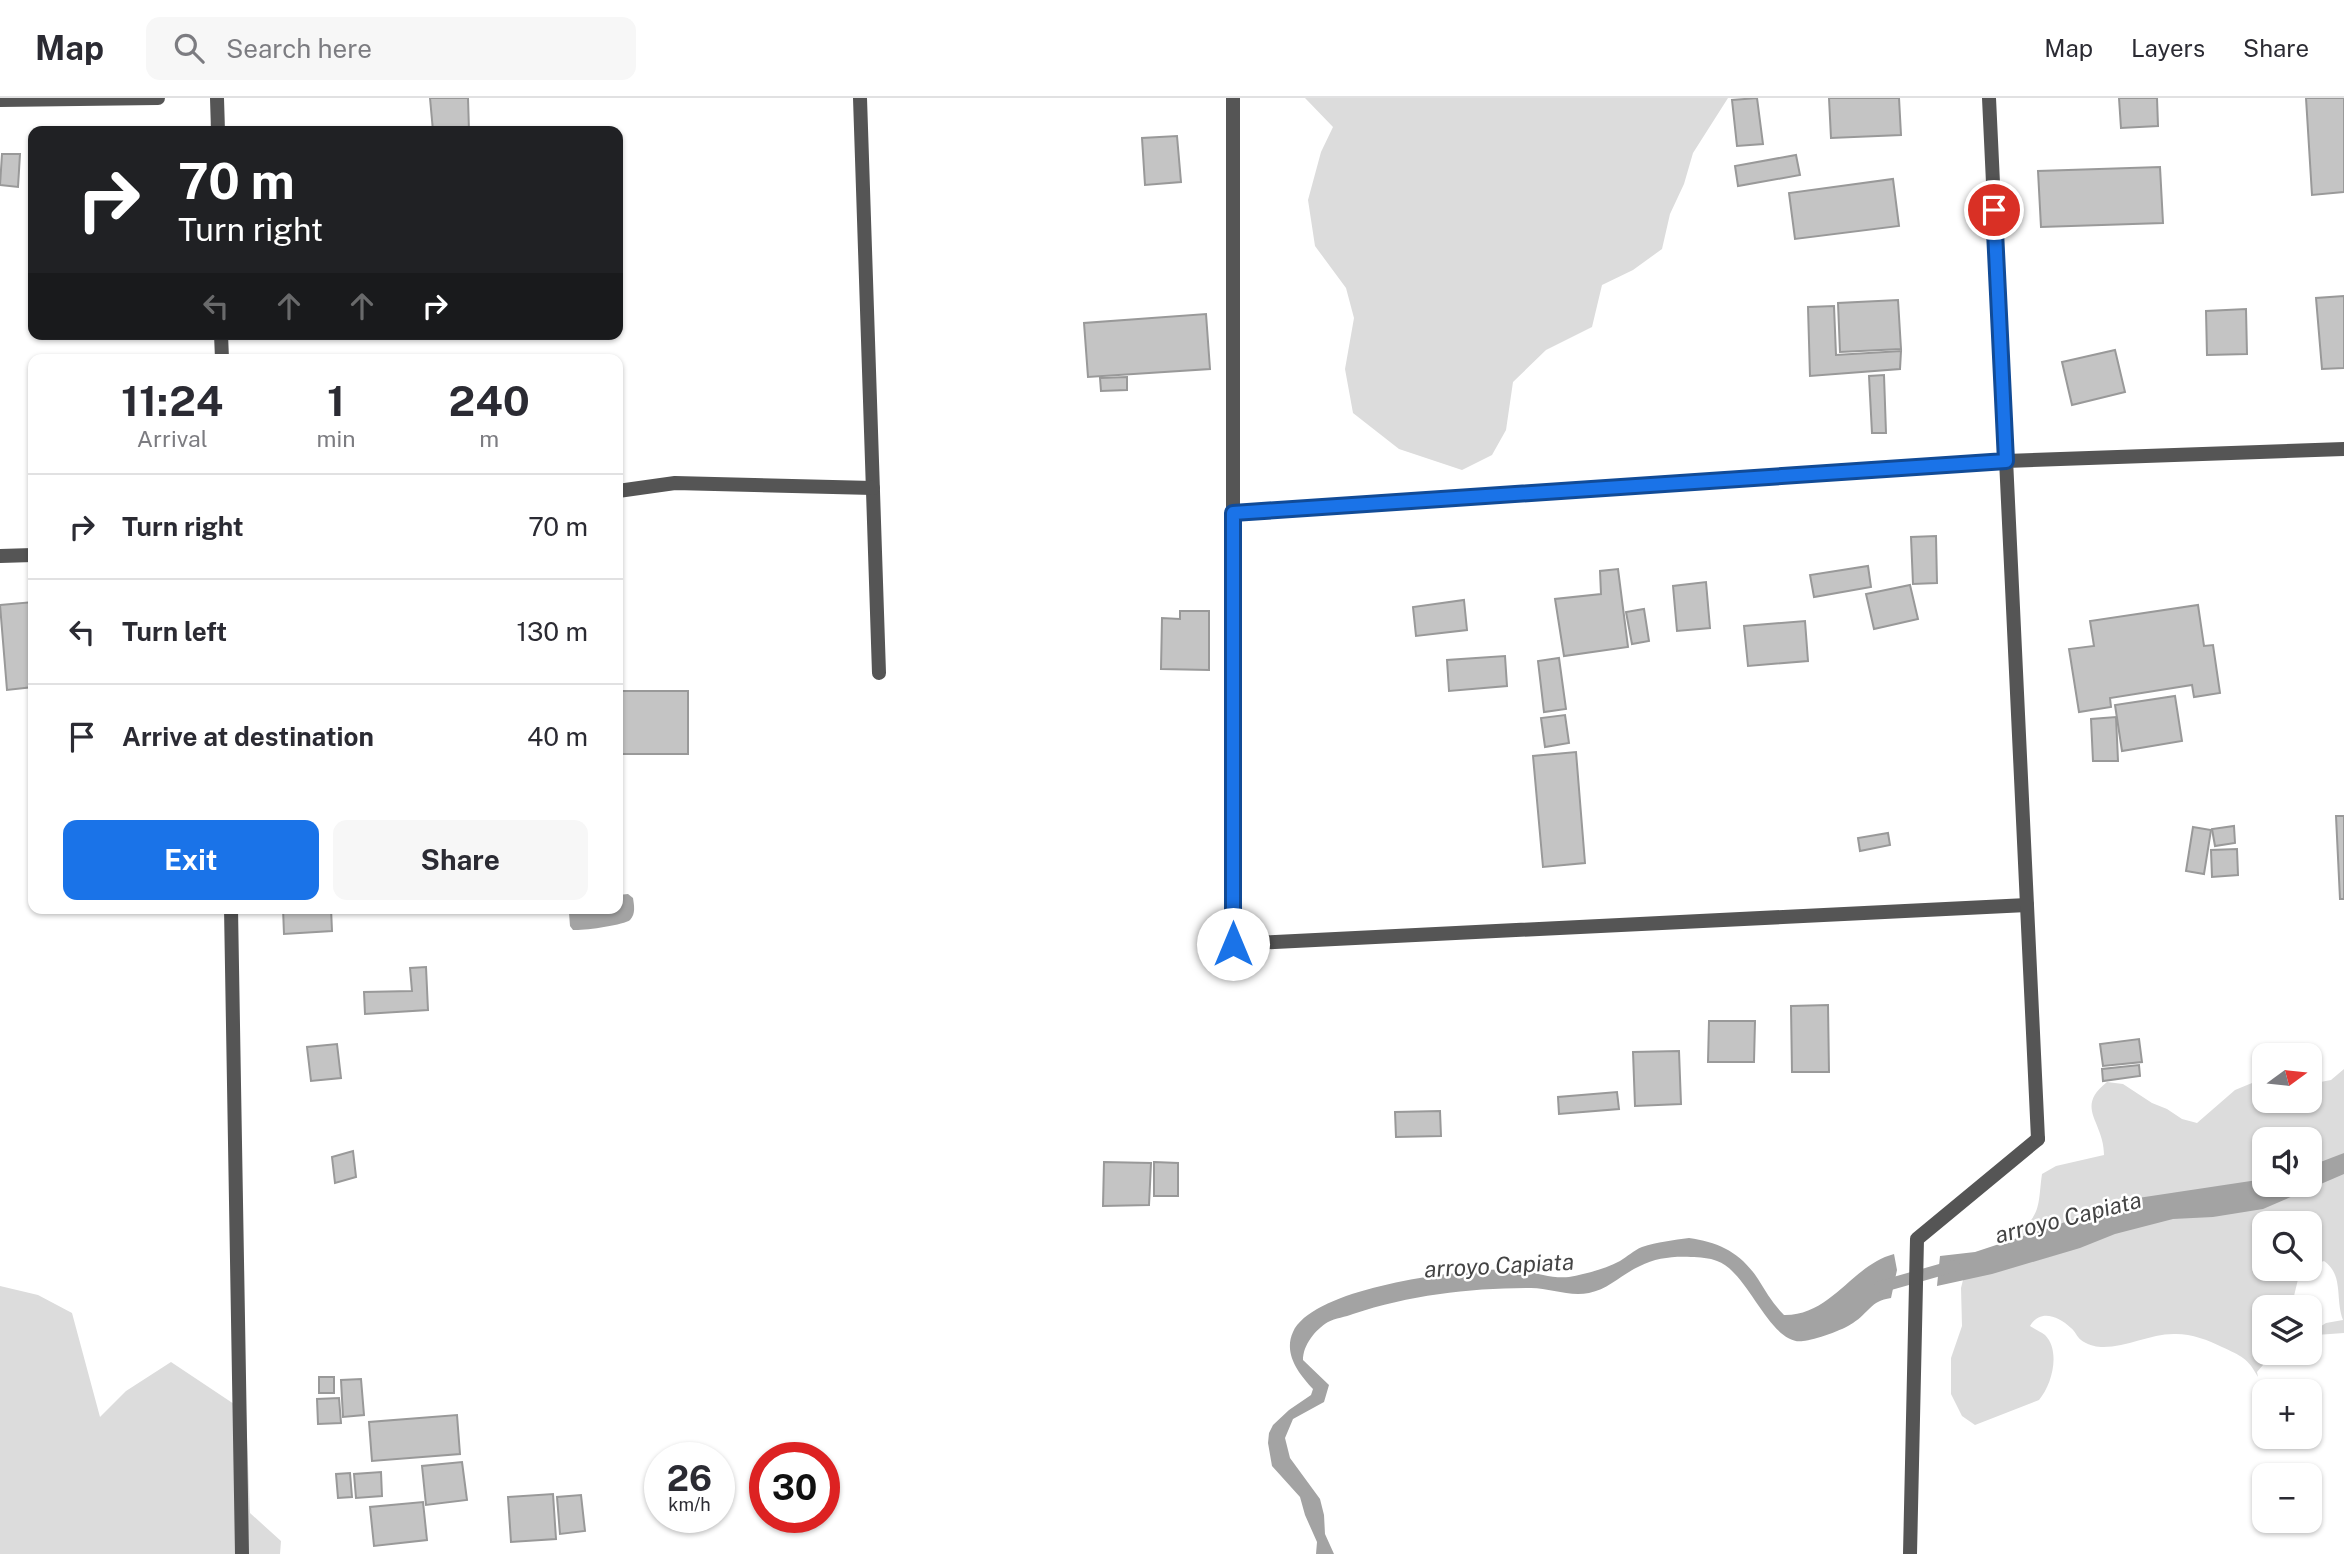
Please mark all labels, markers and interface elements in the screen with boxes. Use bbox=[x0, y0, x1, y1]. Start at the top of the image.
search box bbox=[146, 17, 636, 80]
text: Map bbox=[35, 29, 104, 67]
icon: search bbox=[170, 29, 208, 67]
text: Search here bbox=[226, 33, 372, 64]
text: Map bbox=[2044, 34, 2093, 62]
text: Layers bbox=[2131, 34, 2205, 62]
text: Share bbox=[2243, 34, 2309, 62]
text: 70 m bbox=[178, 152, 295, 210]
icon: right bbox=[63, 154, 154, 245]
pin bbox=[1964, 180, 2024, 240]
icon: arrive bbox=[1975, 191, 2013, 229]
text: Turn right bbox=[178, 211, 323, 248]
icon: left bbox=[197, 287, 235, 325]
icon: ahead bbox=[270, 287, 308, 325]
icon: ahead bbox=[343, 287, 381, 325]
icon: right bbox=[416, 287, 454, 325]
text: 11:24 bbox=[121, 376, 223, 425]
text: 1 bbox=[327, 376, 345, 425]
text: 240 bbox=[449, 376, 530, 425]
text: Arrival bbox=[137, 425, 208, 452]
text: min bbox=[317, 425, 356, 452]
text: m bbox=[479, 425, 499, 452]
icon: right bbox=[63, 508, 101, 546]
text: Turn right bbox=[122, 511, 244, 542]
text: 70 m bbox=[528, 511, 588, 542]
icon: left bbox=[63, 613, 101, 651]
text: Turn left bbox=[122, 616, 227, 647]
text: 130 m bbox=[516, 616, 588, 647]
icon: arrive bbox=[63, 718, 101, 756]
text: Arrive at destination bbox=[122, 721, 374, 752]
text: 40 m bbox=[527, 721, 588, 752]
button: Exit bbox=[63, 820, 319, 900]
button: Share bbox=[333, 820, 588, 900]
position arrow bbox=[1196, 907, 1270, 981]
north arrow bbox=[2252, 1043, 2322, 1113]
map controls bbox=[2252, 1043, 2322, 1533]
button: sound bbox=[2252, 1127, 2322, 1197]
water label: arroyo Capiata bbox=[1992, 1186, 2144, 1248]
button: search bbox=[2252, 1211, 2322, 1281]
water label: arroyo Capiata bbox=[1423, 1248, 1575, 1282]
button: layers bbox=[2252, 1295, 2322, 1365]
button: + bbox=[2252, 1379, 2322, 1449]
speed limit sign: 30 bbox=[749, 1442, 840, 1533]
text: 26 bbox=[667, 1458, 712, 1499]
button: − bbox=[2252, 1463, 2322, 1533]
text: km/h bbox=[668, 1494, 711, 1515]

